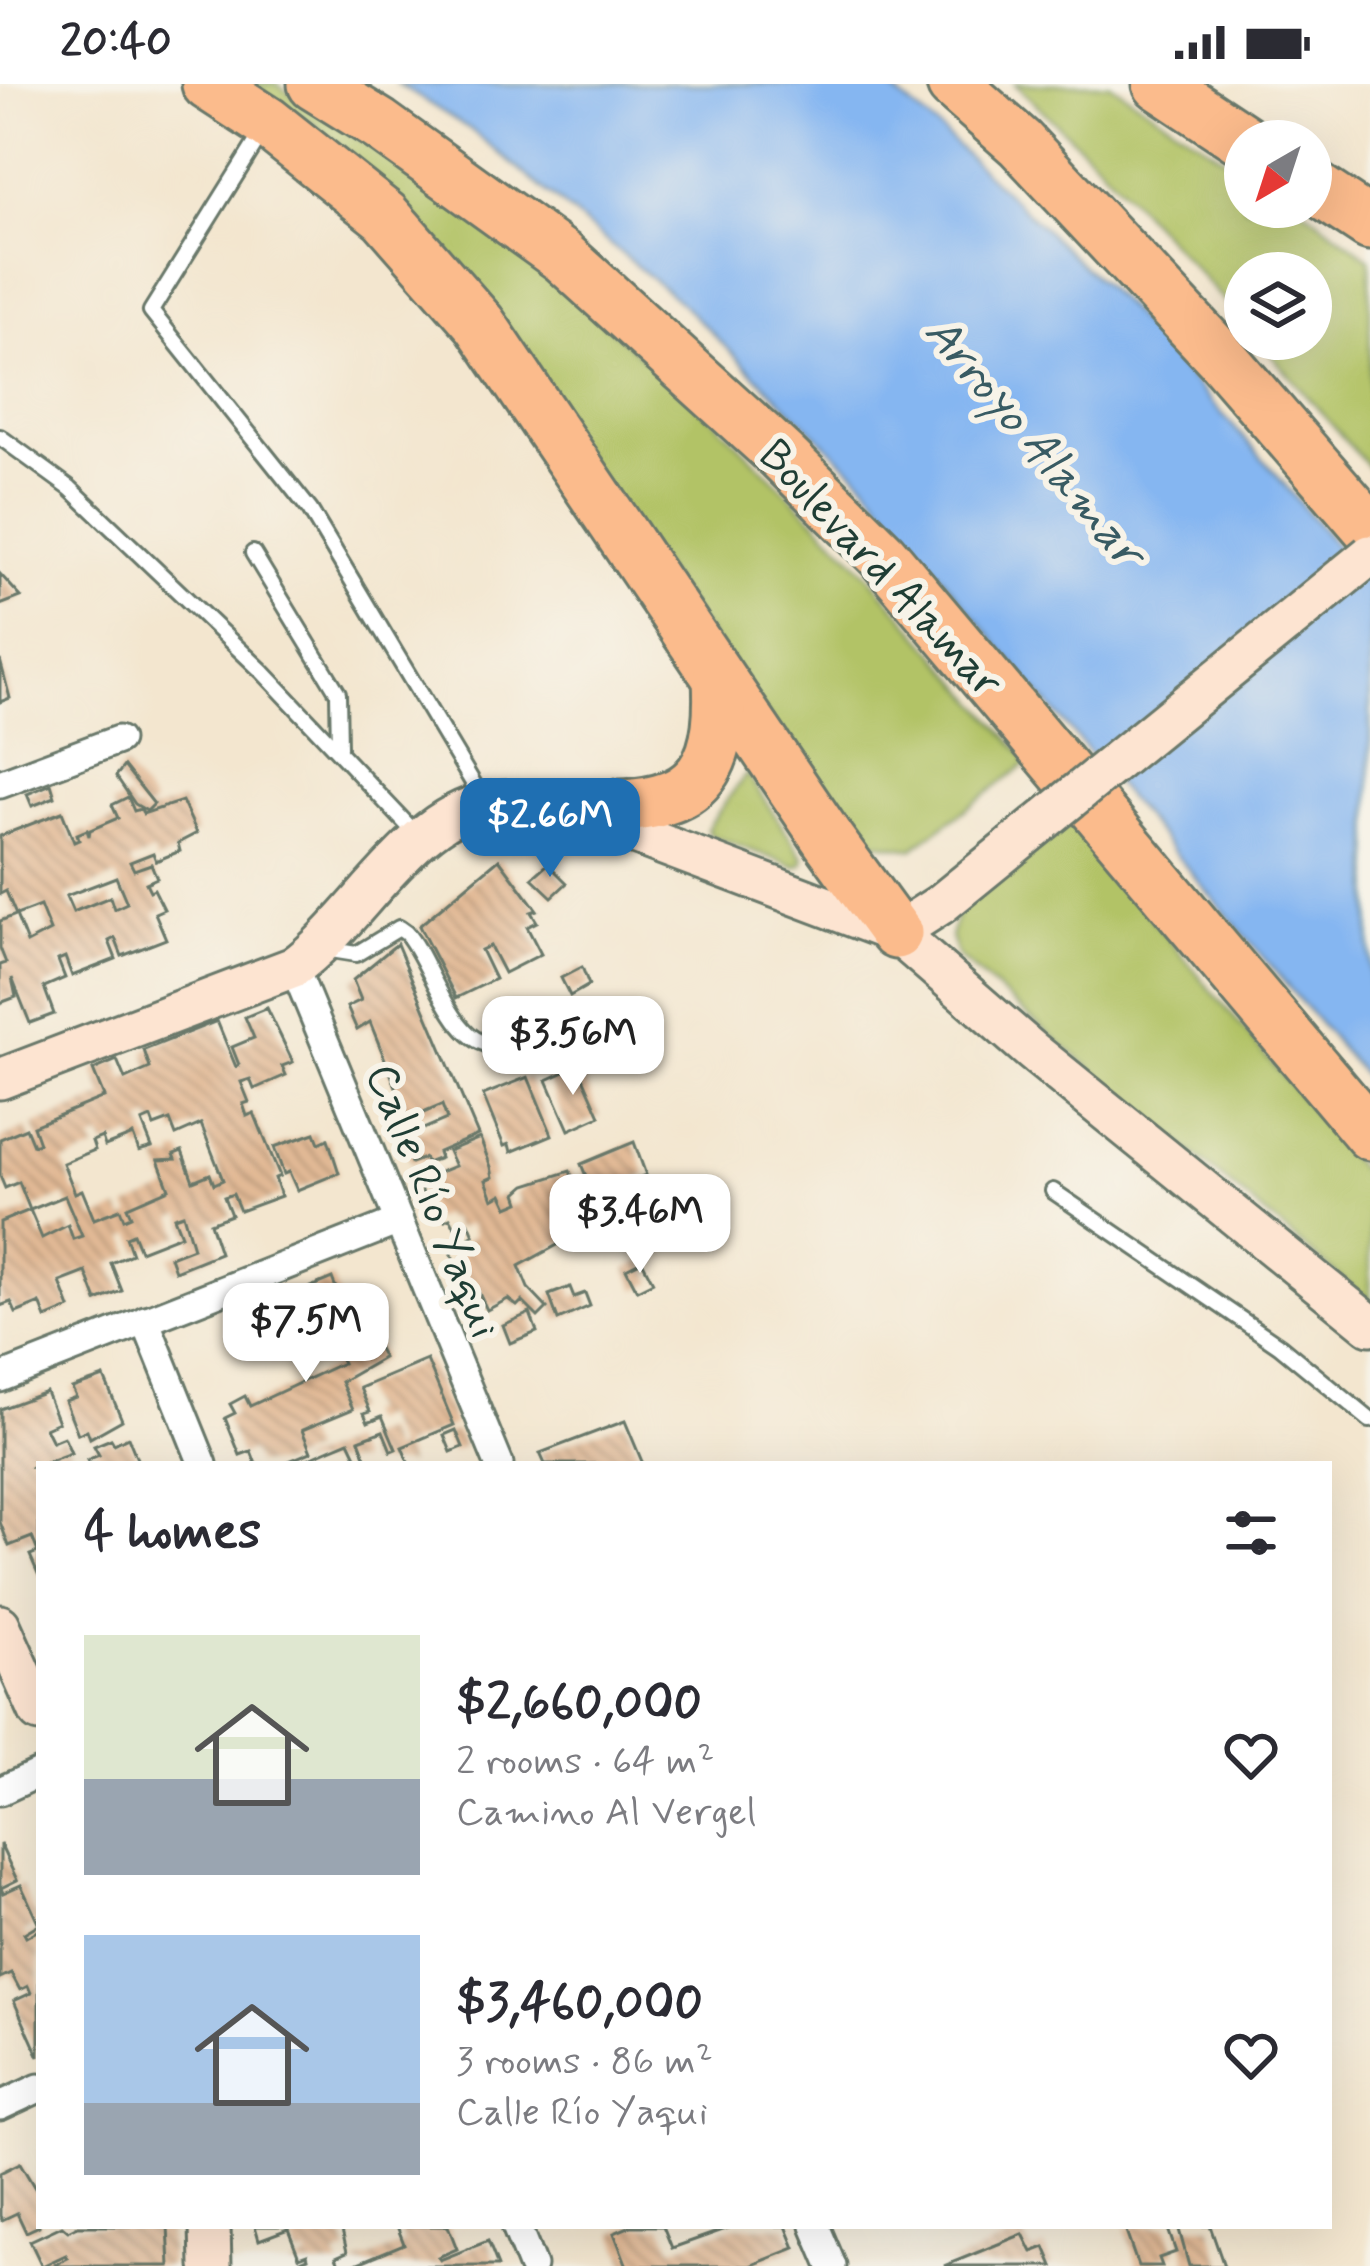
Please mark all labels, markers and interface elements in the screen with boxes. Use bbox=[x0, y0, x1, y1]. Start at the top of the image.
text: 20:40 bbox=[60, 13, 172, 72]
north arrow bbox=[1224, 120, 1332, 228]
map controls bbox=[1224, 120, 1332, 360]
button: layers bbox=[1224, 252, 1332, 360]
water label: Arroyo Alamar bbox=[910, 303, 1161, 586]
street label: Boulevard Alamar bbox=[744, 428, 1015, 711]
pin: $2.66M bbox=[452, 778, 648, 880]
text: $2.66M bbox=[487, 791, 613, 842]
pin: $3.56M bbox=[475, 996, 671, 1098]
text: $3.56M bbox=[509, 1009, 637, 1060]
street label: Calle Río Yaqui bbox=[350, 1056, 514, 1347]
pin: $3.46M bbox=[542, 1174, 738, 1276]
text: $3.46M bbox=[576, 1187, 704, 1238]
pin: $7.5M bbox=[222, 1283, 390, 1385]
text: $7.5M bbox=[250, 1296, 362, 1347]
text: 4 homes bbox=[84, 1500, 261, 1566]
icon: filters bbox=[1218, 1500, 1284, 1566]
text: $2,660,000 bbox=[456, 1671, 702, 1737]
icon: home bbox=[180, 1683, 324, 1827]
icon: heart bbox=[1218, 1722, 1284, 1788]
text: 2 rooms · 64 m² bbox=[456, 1737, 714, 1788]
text: Camino Al Vergel bbox=[456, 1788, 756, 1839]
text: $3,460,000 bbox=[456, 1971, 703, 2037]
icon: home bbox=[180, 1983, 324, 2127]
icon: heart bbox=[1218, 2022, 1284, 2088]
text: 3 rooms · 86 m² bbox=[456, 2037, 713, 2088]
text: Calle Río Yaqui bbox=[456, 2088, 708, 2139]

